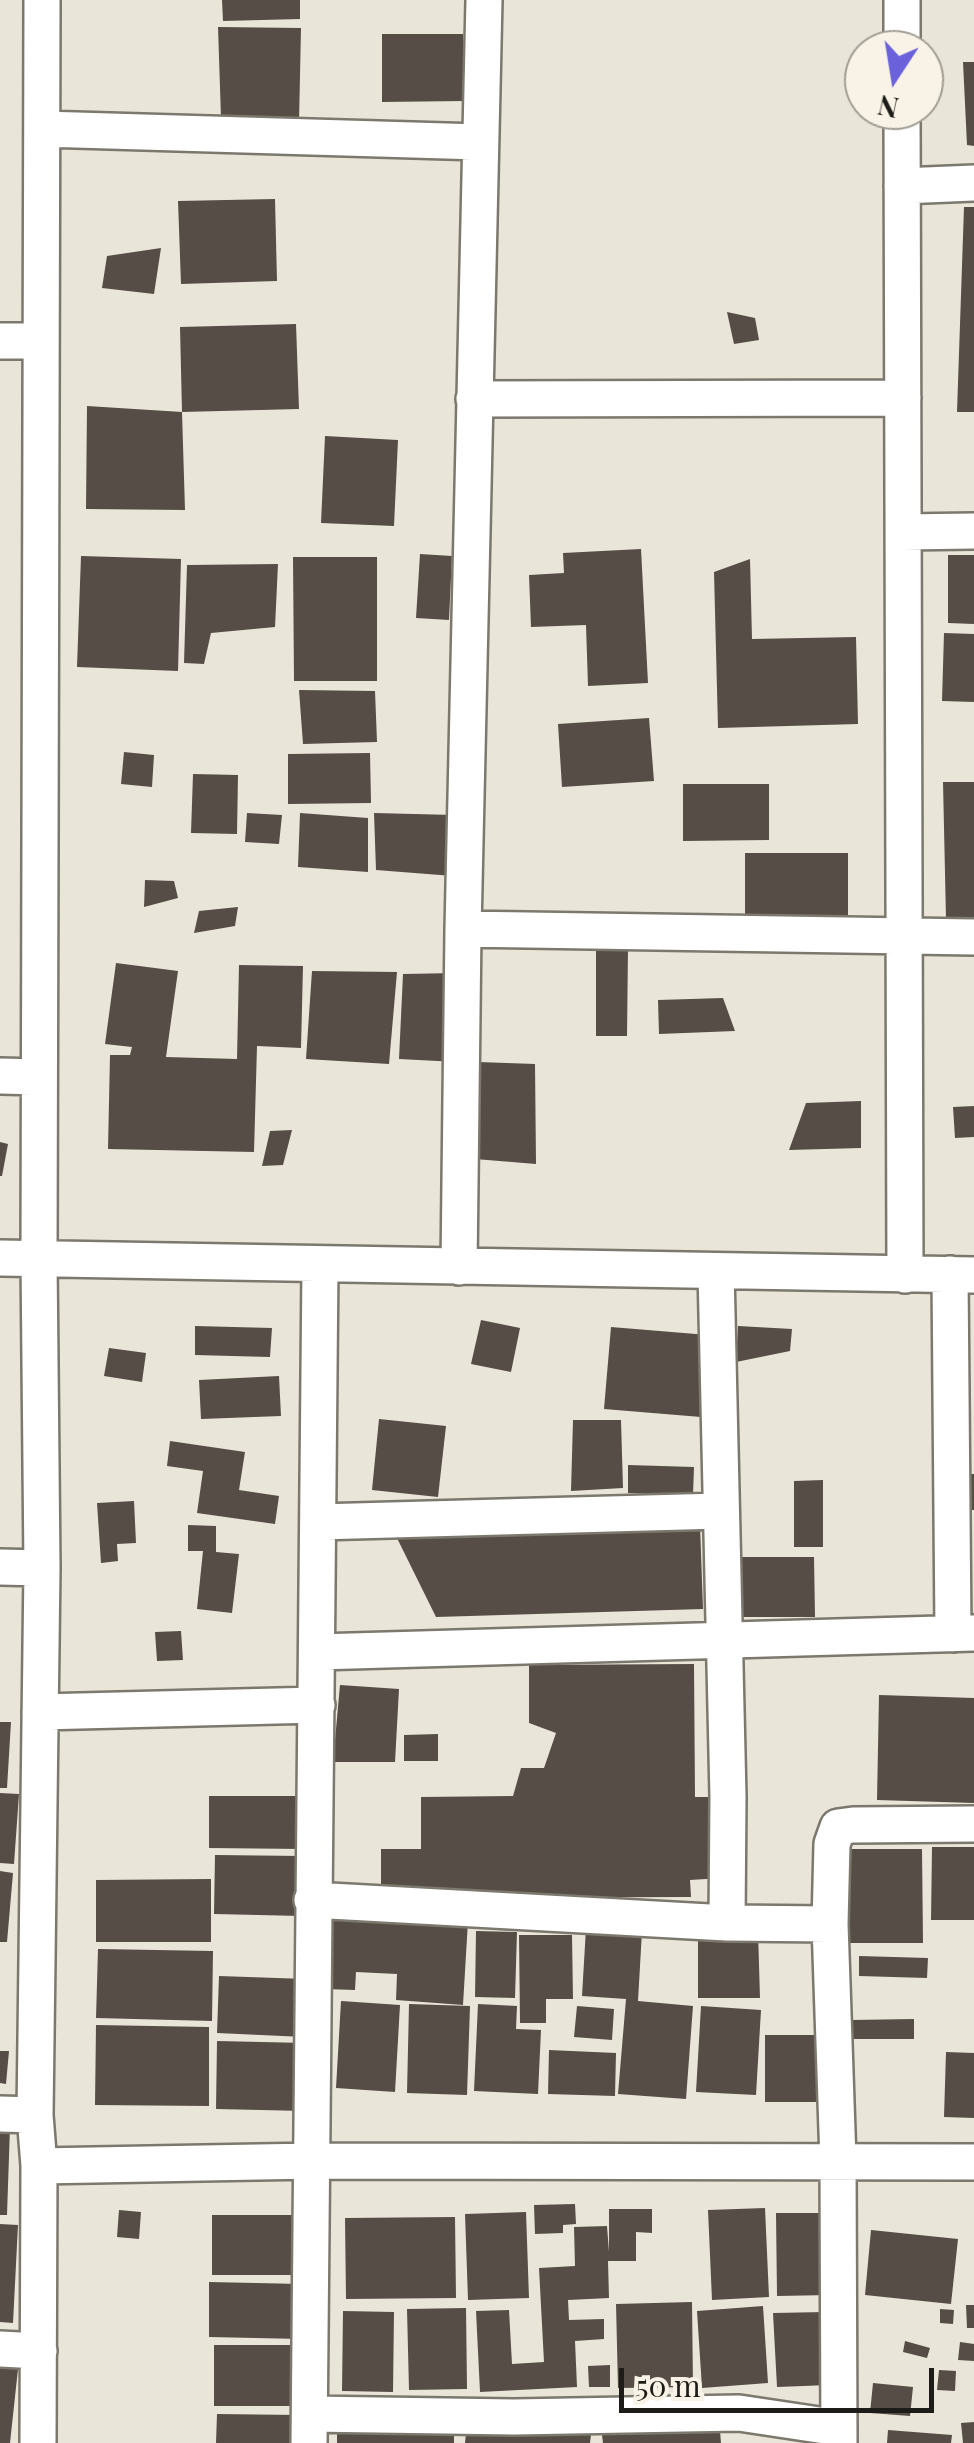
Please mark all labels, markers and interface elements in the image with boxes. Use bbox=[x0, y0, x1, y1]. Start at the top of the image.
north arrow bbox=[844, 30, 944, 130]
text: N bbox=[874, 88, 902, 128]
scale bar bbox=[624, 2348, 939, 2410]
text: 50 m bbox=[636, 2365, 701, 2405]

